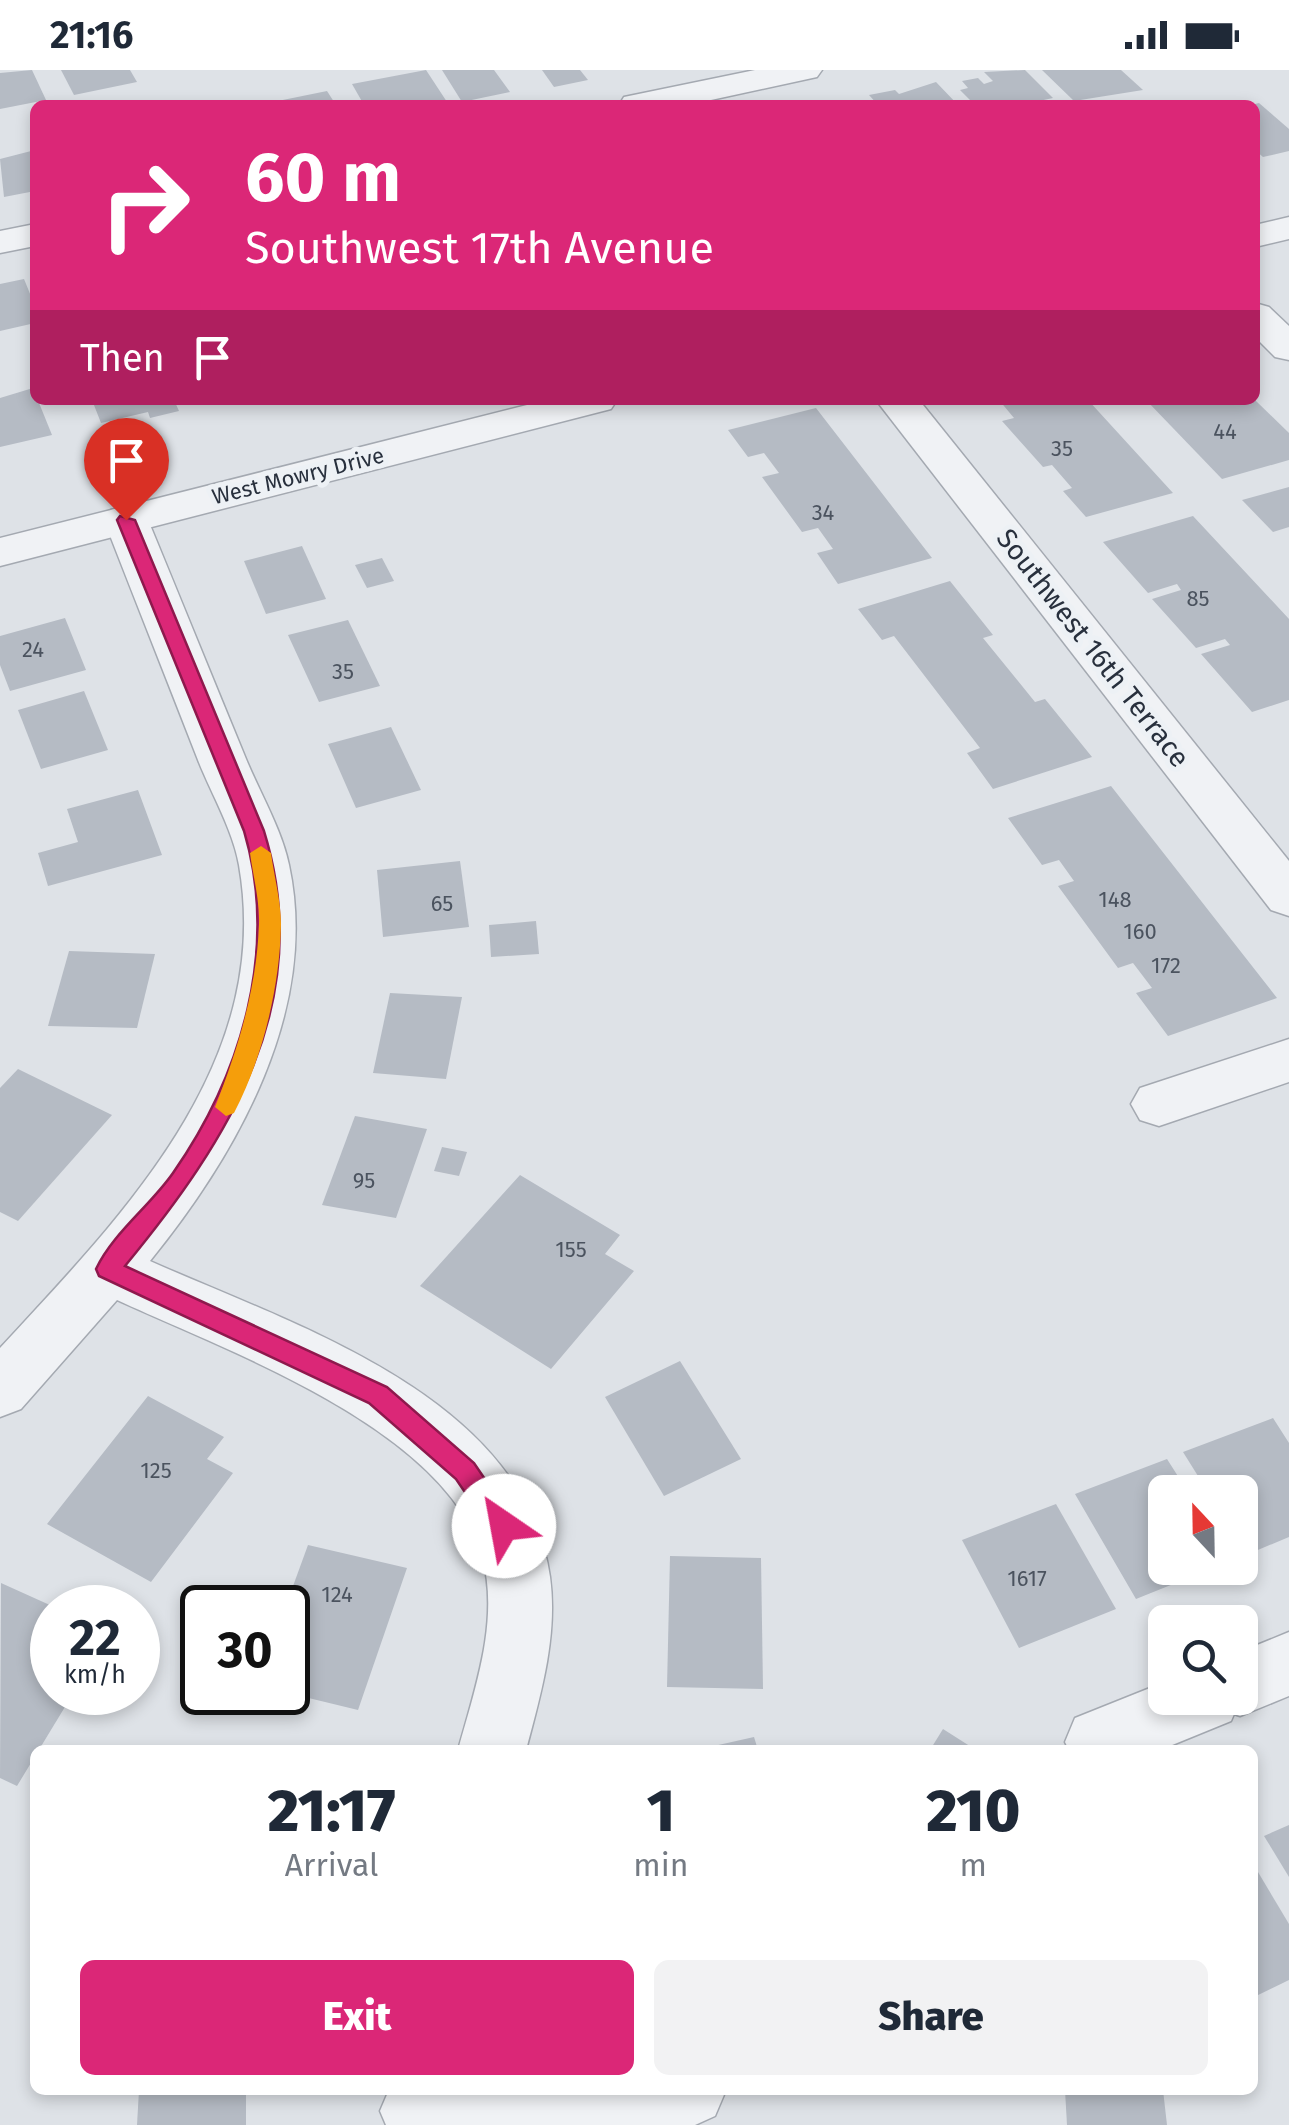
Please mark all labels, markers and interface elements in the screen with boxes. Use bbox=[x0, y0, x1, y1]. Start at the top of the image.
text: 21:16 bbox=[50, 12, 133, 58]
text: 60 m bbox=[245, 136, 401, 220]
icon: right bbox=[80, 140, 210, 270]
text: Southwest 17th Avenue bbox=[245, 221, 714, 275]
icon: arrive bbox=[185, 330, 240, 385]
text: Then bbox=[80, 335, 165, 381]
pin bbox=[84, 418, 169, 521]
house number: 44 bbox=[1213, 418, 1237, 445]
icon: arrive bbox=[99, 433, 154, 488]
house number: 35 bbox=[1051, 435, 1073, 462]
street label: West Mowry Drive bbox=[209, 442, 387, 510]
house number: 34 bbox=[812, 499, 835, 526]
street label: Southwest 16th Terrace bbox=[990, 522, 1196, 774]
house number: 85 bbox=[1186, 585, 1210, 612]
house number: 24 bbox=[22, 636, 44, 663]
house number: 35 bbox=[332, 658, 354, 685]
house number: 148 bbox=[1098, 886, 1132, 913]
house number: 65 bbox=[431, 890, 453, 917]
house number: 160 bbox=[1123, 918, 1157, 945]
house number: 172 bbox=[1151, 952, 1181, 979]
house number: 95 bbox=[353, 1167, 375, 1194]
house number: 155 bbox=[555, 1236, 587, 1263]
house number: 125 bbox=[140, 1457, 172, 1484]
position arrow bbox=[452, 1474, 556, 1578]
north arrow bbox=[1148, 1475, 1258, 1585]
map controls bbox=[1148, 1475, 1258, 1715]
house number: 1617 bbox=[1007, 1565, 1047, 1592]
house number: 124 bbox=[321, 1581, 353, 1608]
speed limit sign: 30 bbox=[180, 1585, 310, 1715]
button: search bbox=[1148, 1605, 1258, 1715]
text: 22 bbox=[69, 1608, 121, 1668]
text: km/h bbox=[64, 1660, 126, 1690]
text: 21:17 bbox=[268, 1775, 396, 1847]
text: 1 bbox=[647, 1775, 675, 1847]
text: 210 bbox=[926, 1775, 1020, 1847]
text: Arrival bbox=[285, 1846, 379, 1884]
text: min bbox=[633, 1846, 688, 1884]
text: m bbox=[959, 1846, 987, 1884]
button: Exit bbox=[80, 1960, 634, 2075]
button: Share bbox=[654, 1960, 1208, 2075]

